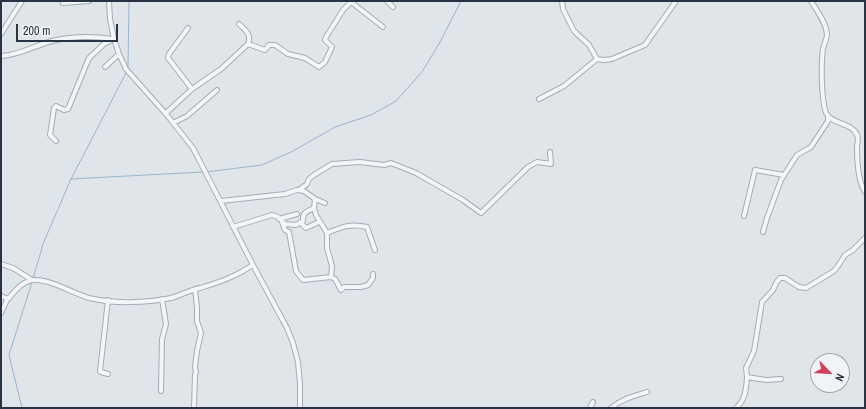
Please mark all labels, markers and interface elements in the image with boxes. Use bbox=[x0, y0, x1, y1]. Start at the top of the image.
scale bar bbox=[18, 16, 120, 42]
text: 200 m bbox=[23, 23, 50, 39]
north arrow bbox=[810, 353, 850, 393]
text: N bbox=[832, 372, 848, 384]

